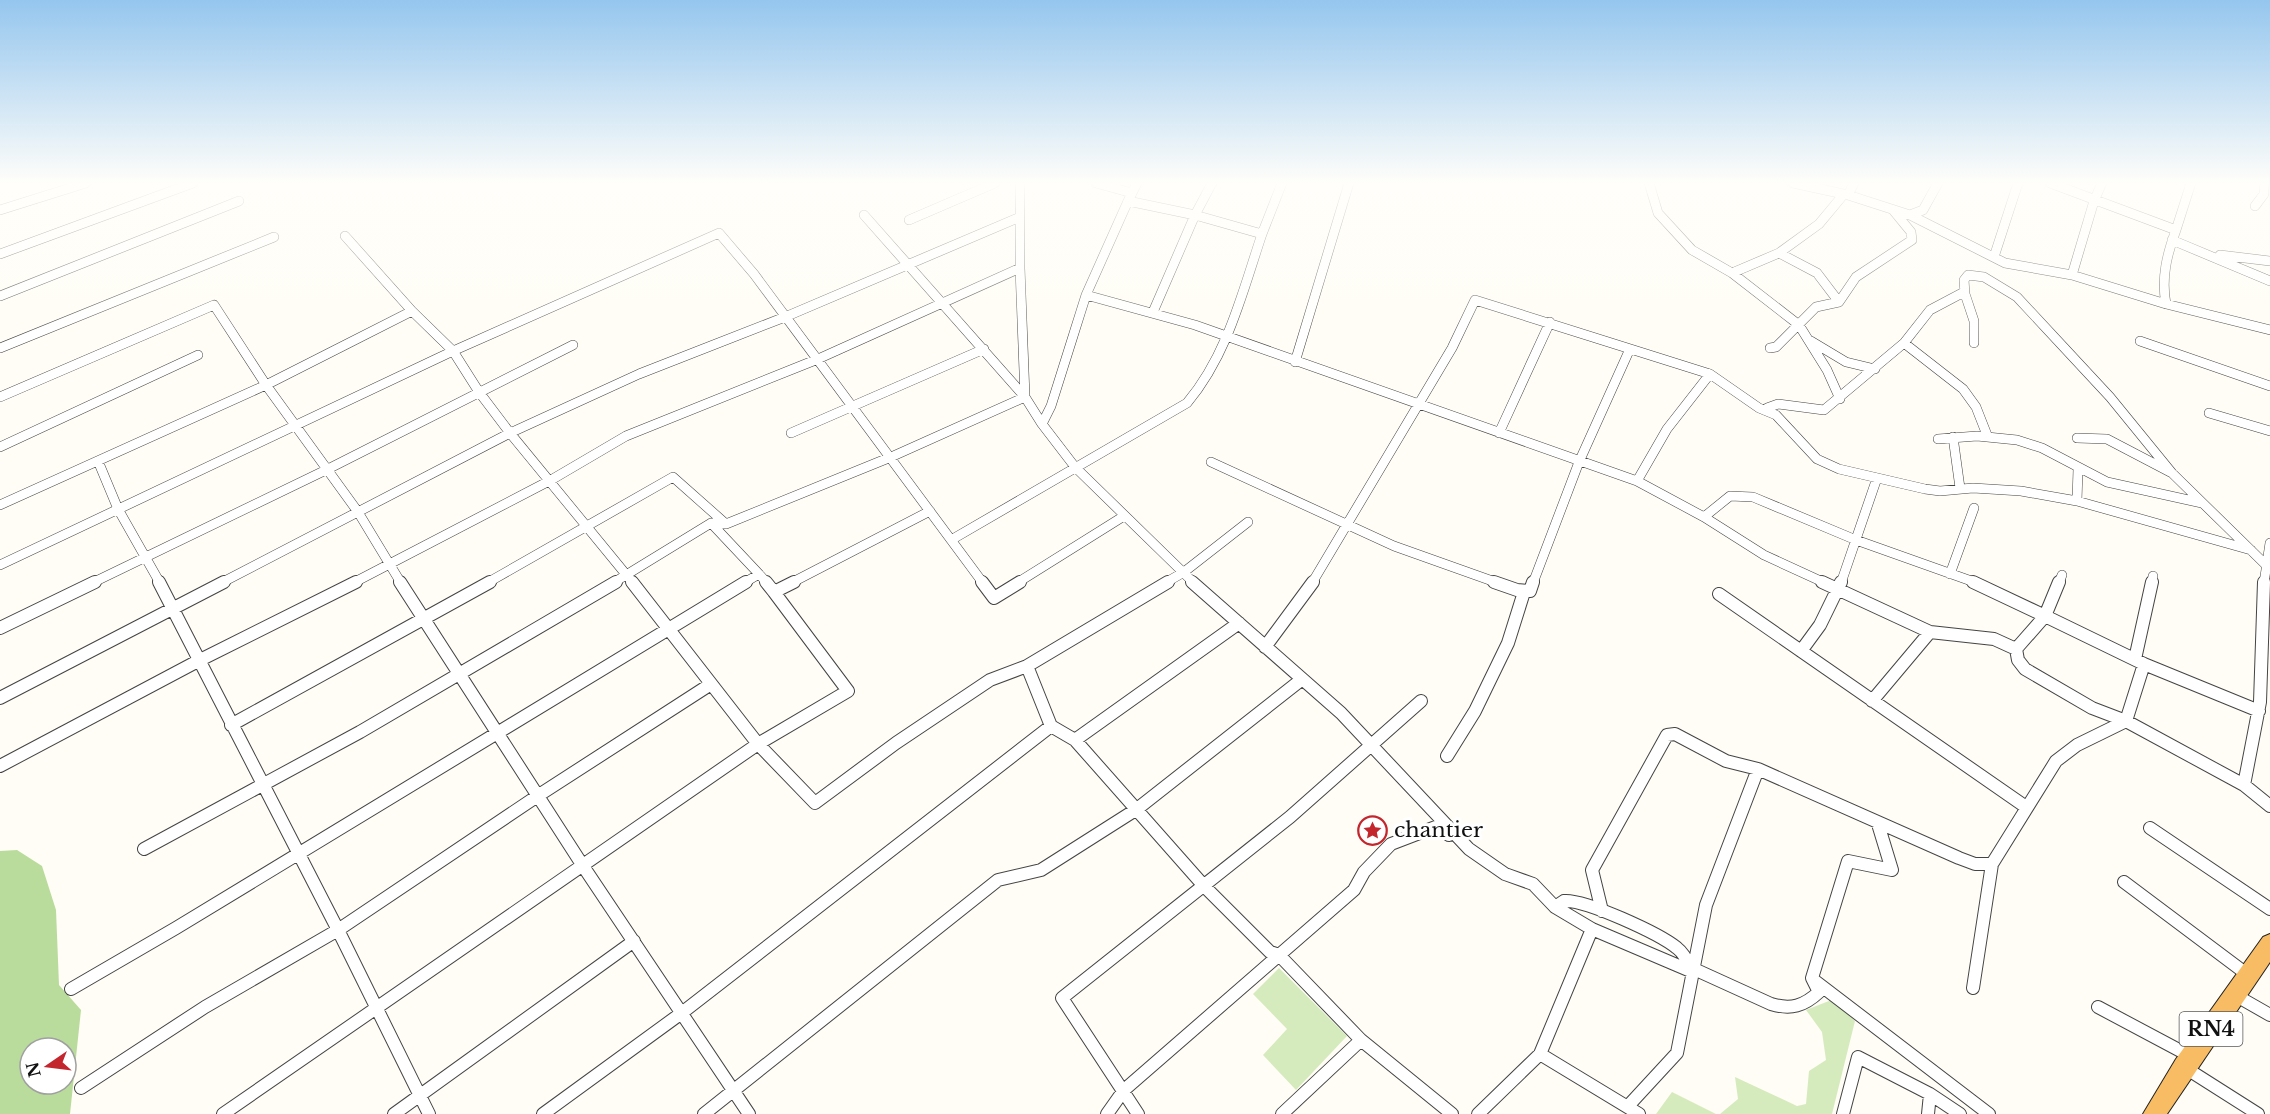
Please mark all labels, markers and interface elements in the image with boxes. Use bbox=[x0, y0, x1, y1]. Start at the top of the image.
place icon: chantier bbox=[1357, 814, 1389, 846]
place label: chantier bbox=[1394, 817, 1483, 843]
road number: RN4 bbox=[2180, 1012, 2242, 1046]
north arrow bbox=[18, 1036, 78, 1096]
text: N bbox=[22, 1060, 45, 1079]

